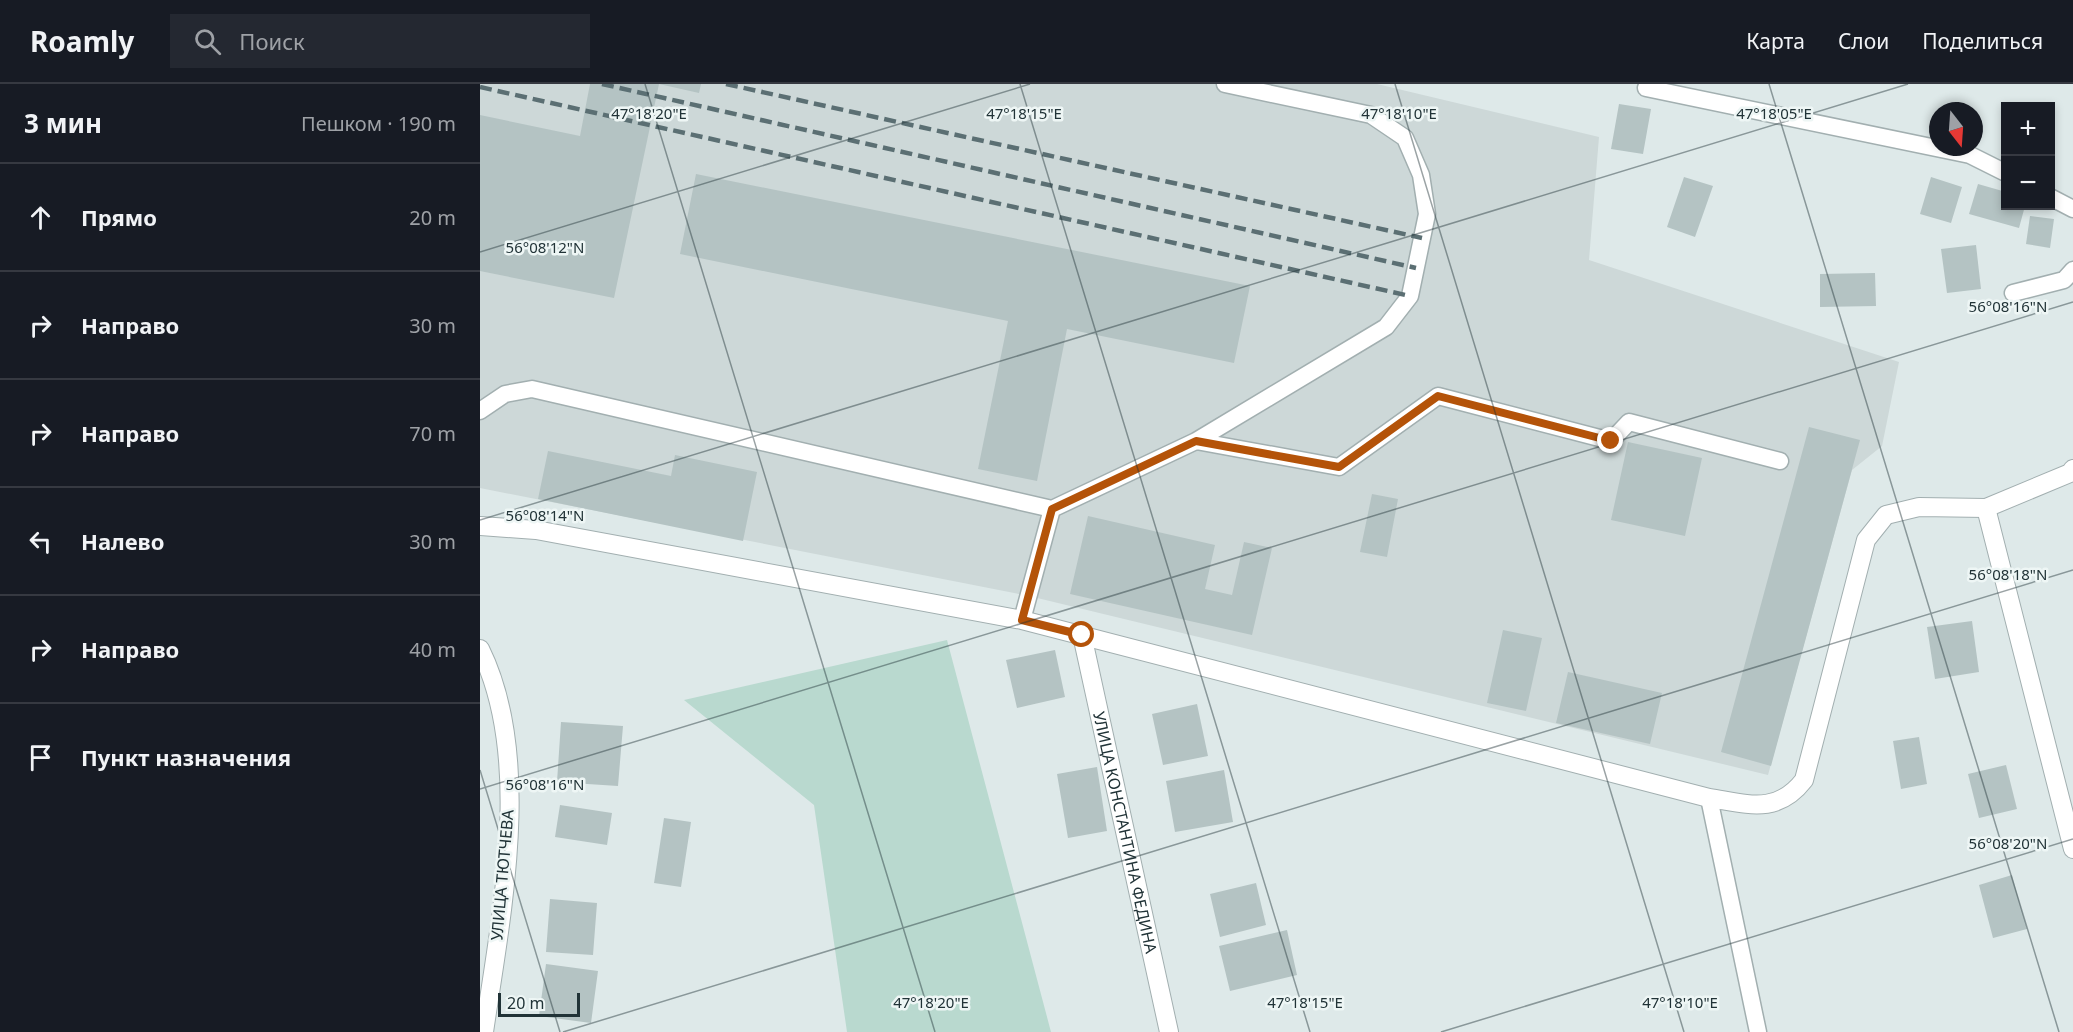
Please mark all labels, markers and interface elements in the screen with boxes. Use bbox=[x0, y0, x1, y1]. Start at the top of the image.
search box bbox=[170, 14, 590, 68]
text: Roamly bbox=[30, 22, 134, 60]
icon: search bbox=[191, 25, 224, 58]
text: Поиск bbox=[239, 26, 305, 56]
text: Карта bbox=[1746, 27, 1805, 55]
text: Слои bbox=[1838, 27, 1889, 55]
text: Поделиться bbox=[1922, 27, 2043, 55]
north arrow bbox=[1929, 102, 1983, 156]
map controls bbox=[2001, 102, 2055, 210]
button: + bbox=[2001, 102, 2055, 156]
text: 47°18'20"E bbox=[611, 103, 687, 123]
text: 47°18'15"E bbox=[986, 103, 1062, 123]
text: 47°18'10"E bbox=[1361, 103, 1437, 123]
text: 47°18'05"E bbox=[1736, 103, 1812, 123]
text: 3 мин bbox=[24, 105, 102, 141]
text: Пешком · 190 m bbox=[301, 110, 456, 137]
button: − bbox=[2001, 156, 2055, 210]
icon: ahead bbox=[24, 201, 57, 234]
text: Прямо bbox=[81, 202, 157, 232]
text: 20 m bbox=[409, 204, 456, 231]
text: 56°08'12"N bbox=[506, 237, 584, 257]
text: 56°08'16"N bbox=[1969, 296, 2047, 316]
icon: right bbox=[24, 309, 57, 342]
text: Направо bbox=[81, 310, 179, 340]
text: 30 m bbox=[409, 312, 456, 339]
icon: right bbox=[24, 417, 57, 450]
text: Направо bbox=[81, 418, 179, 448]
text: 70 m bbox=[409, 420, 456, 447]
route end bbox=[1597, 427, 1623, 453]
text: 56°08'14"N bbox=[506, 505, 584, 525]
icon: left bbox=[24, 525, 57, 558]
text: Налево bbox=[81, 526, 164, 556]
text: 30 m bbox=[409, 528, 456, 555]
text: 56°08'18"N bbox=[1969, 564, 2047, 584]
route start bbox=[1068, 621, 1094, 647]
icon: right bbox=[24, 633, 57, 666]
text: Направо bbox=[81, 634, 179, 664]
text: 40 m bbox=[409, 636, 456, 663]
street label: УЛИЦА КОНСТАНТИНА ФЕДИНА bbox=[1088, 709, 1163, 956]
icon: arrive bbox=[24, 741, 57, 774]
text: Пункт назначения bbox=[81, 742, 291, 772]
text: 56°08'16"N bbox=[506, 774, 584, 794]
street label: УЛИЦА ТЮТЧЕВА bbox=[485, 808, 519, 942]
text: 56°08'20"N bbox=[1969, 833, 2047, 853]
scale bar bbox=[498, 990, 580, 1018]
text: 20 m bbox=[507, 992, 544, 1014]
text: 47°18'20"E bbox=[893, 992, 969, 1012]
text: 47°18'15"E bbox=[1267, 992, 1343, 1012]
text: 47°18'10"E bbox=[1642, 992, 1718, 1012]

